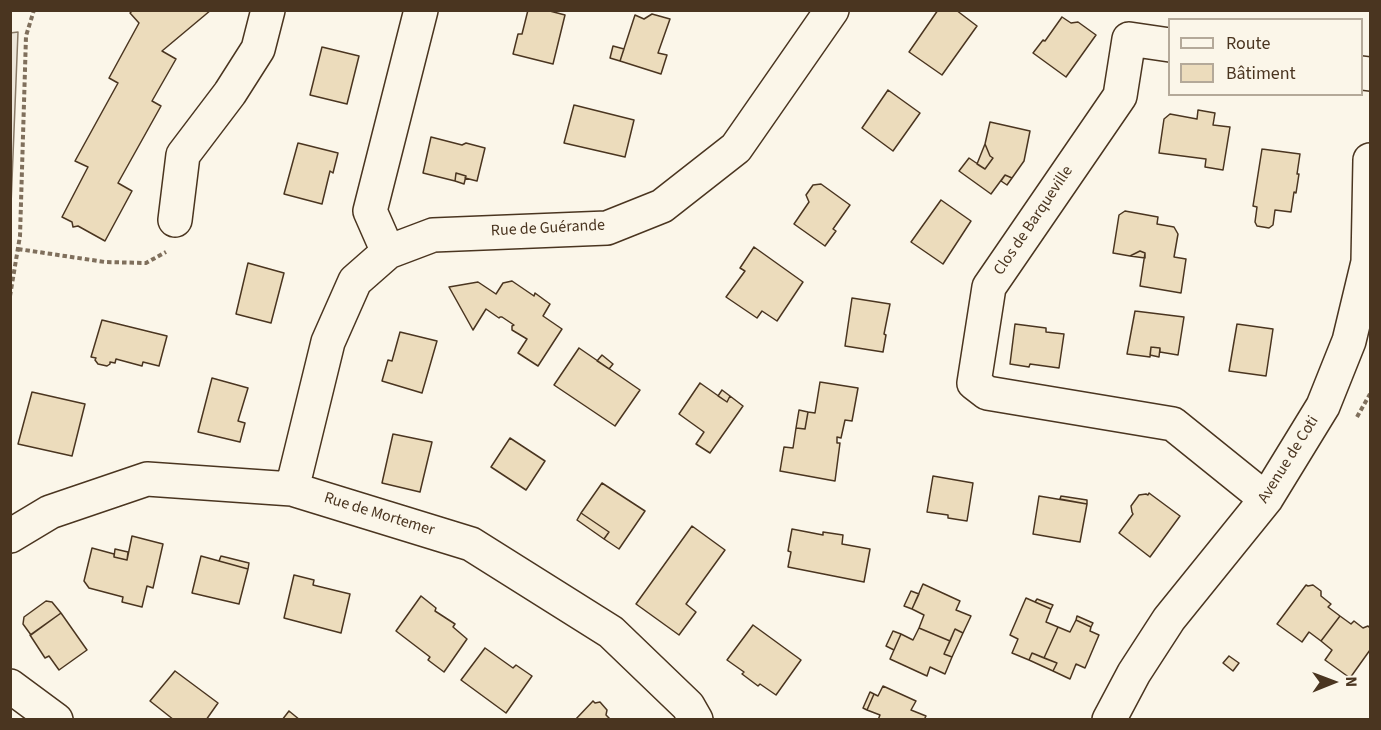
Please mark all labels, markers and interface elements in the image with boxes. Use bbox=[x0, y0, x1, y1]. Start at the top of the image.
legend bbox=[1168, 18, 1363, 96]
text: Route bbox=[1226, 31, 1270, 56]
text: Bâtiment bbox=[1226, 61, 1296, 86]
street label: Clos de Barqueville bbox=[990, 163, 1078, 279]
street label: Rue de Guérande bbox=[490, 216, 606, 242]
street label: Avenue de Coti bbox=[1255, 413, 1323, 507]
street label: Rue de Mortemer bbox=[321, 489, 437, 541]
north arrow bbox=[1303, 652, 1363, 712]
text: N bbox=[1340, 676, 1362, 687]

